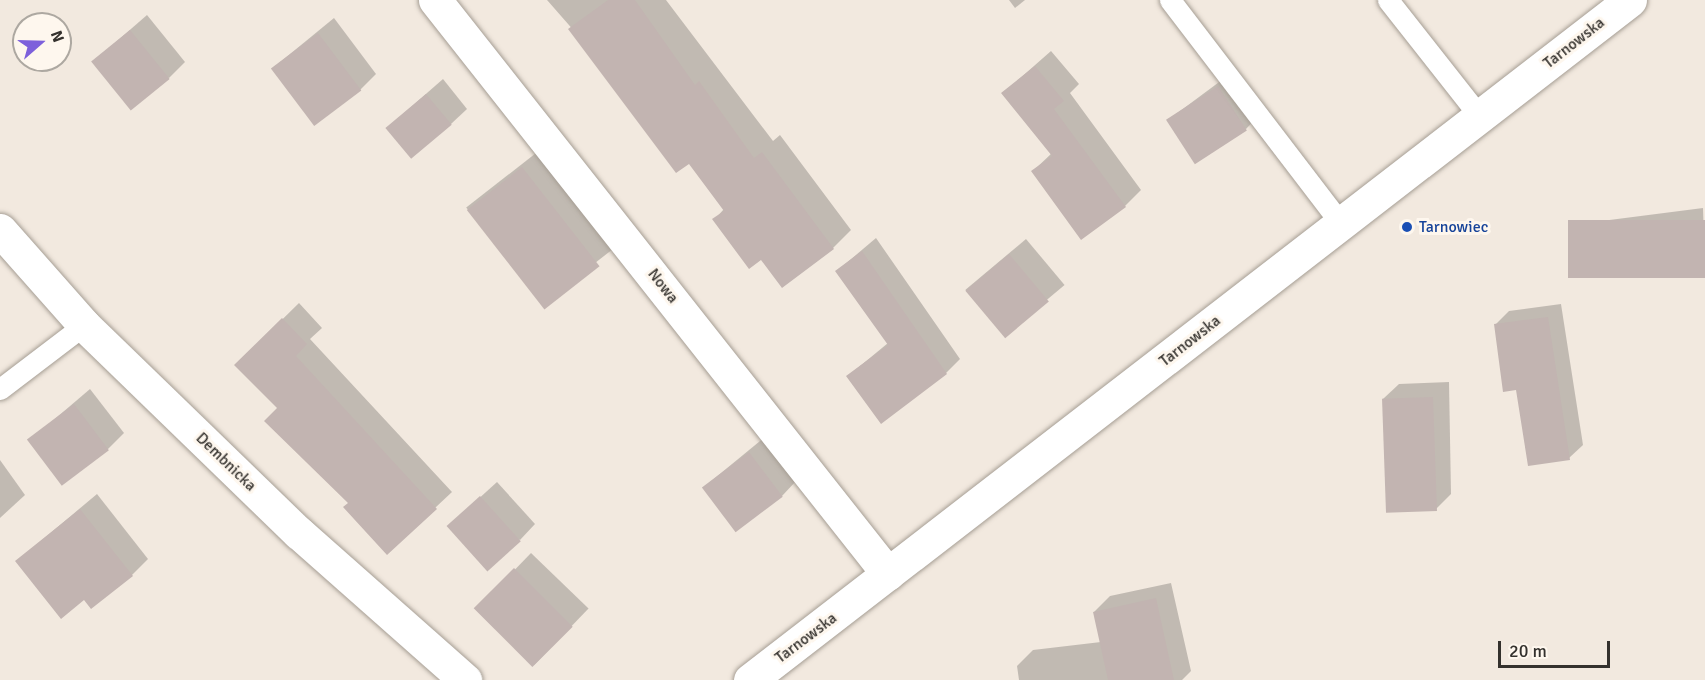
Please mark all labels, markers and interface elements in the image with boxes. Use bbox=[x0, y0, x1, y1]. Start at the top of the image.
north arrow bbox=[12, 12, 72, 72]
street label: Tarnowska bbox=[1540, 13, 1608, 73]
text: N bbox=[46, 28, 68, 45]
place label: Tarnowiec bbox=[1419, 217, 1488, 237]
marker: Tarnowiec bbox=[1400, 220, 1414, 234]
street label: Nowa bbox=[644, 265, 682, 307]
street label: Tarnowska bbox=[1156, 311, 1224, 371]
street label: Dembnicka bbox=[192, 429, 260, 495]
street label: Tarnowska bbox=[771, 609, 841, 667]
scale bar bbox=[1501, 629, 1614, 667]
text: 20 m bbox=[1509, 640, 1547, 662]

